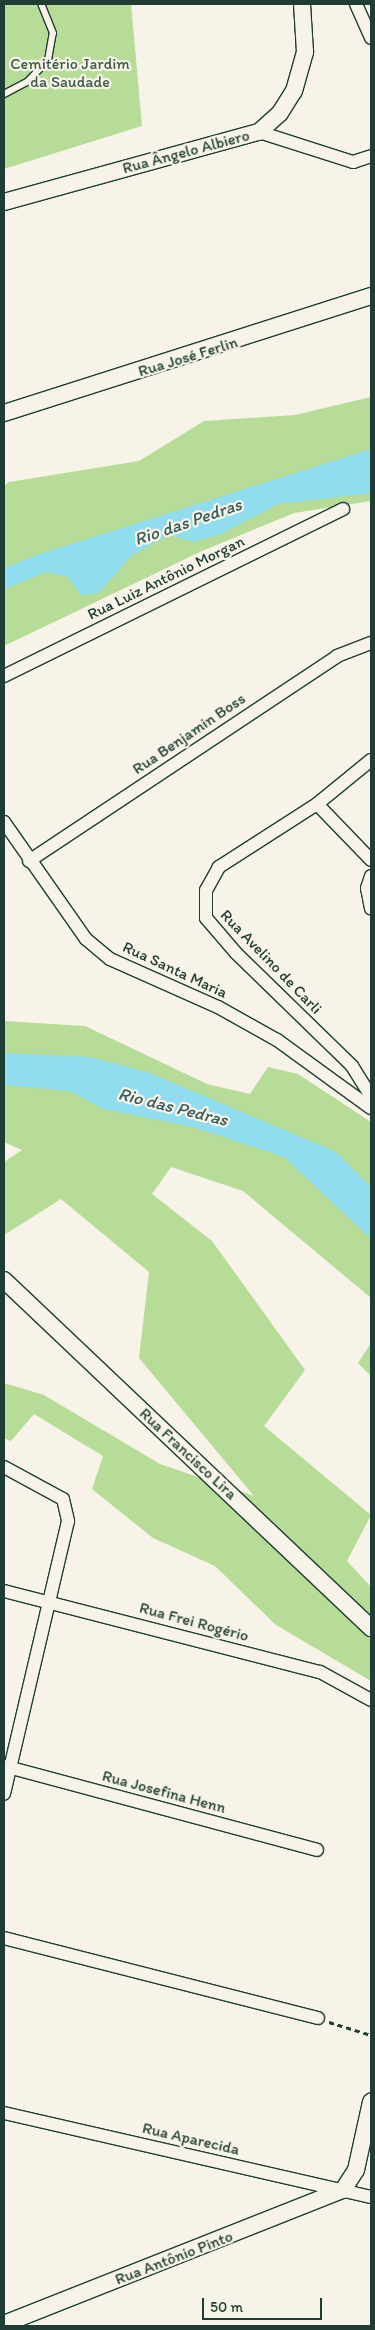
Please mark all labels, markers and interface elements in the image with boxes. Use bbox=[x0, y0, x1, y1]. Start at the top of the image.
park label: Cemitério Jardim da Saudade bbox=[10, 54, 130, 92]
street label: Rua Ângelo Albiero bbox=[120, 126, 252, 178]
street label: Rua José Ferlin bbox=[136, 333, 240, 381]
water label: Rio das Pedras bbox=[132, 494, 244, 550]
street label: Rua Luiz Antônio Morgan bbox=[84, 532, 248, 624]
street label: Rua Benjamin Boss bbox=[129, 689, 249, 779]
street label: Rua Avelino de Carli bbox=[216, 906, 326, 1018]
street label: Rua Santa Maria bbox=[120, 937, 230, 1003]
water label: Rio das Pedras bbox=[116, 1083, 230, 1131]
street label: Rua Francisco Lira bbox=[136, 1404, 240, 1504]
street label: Rua Frei Rogério bbox=[138, 1598, 250, 1646]
street label: Rua Josefina Henn bbox=[100, 1766, 228, 1818]
street label: Rua Aparecida bbox=[140, 2118, 242, 2160]
street label: Rua Antônio Pinto bbox=[112, 2227, 236, 2289]
scale bar bbox=[205, 2288, 325, 2320]
text: 50 m bbox=[210, 2298, 243, 2316]

